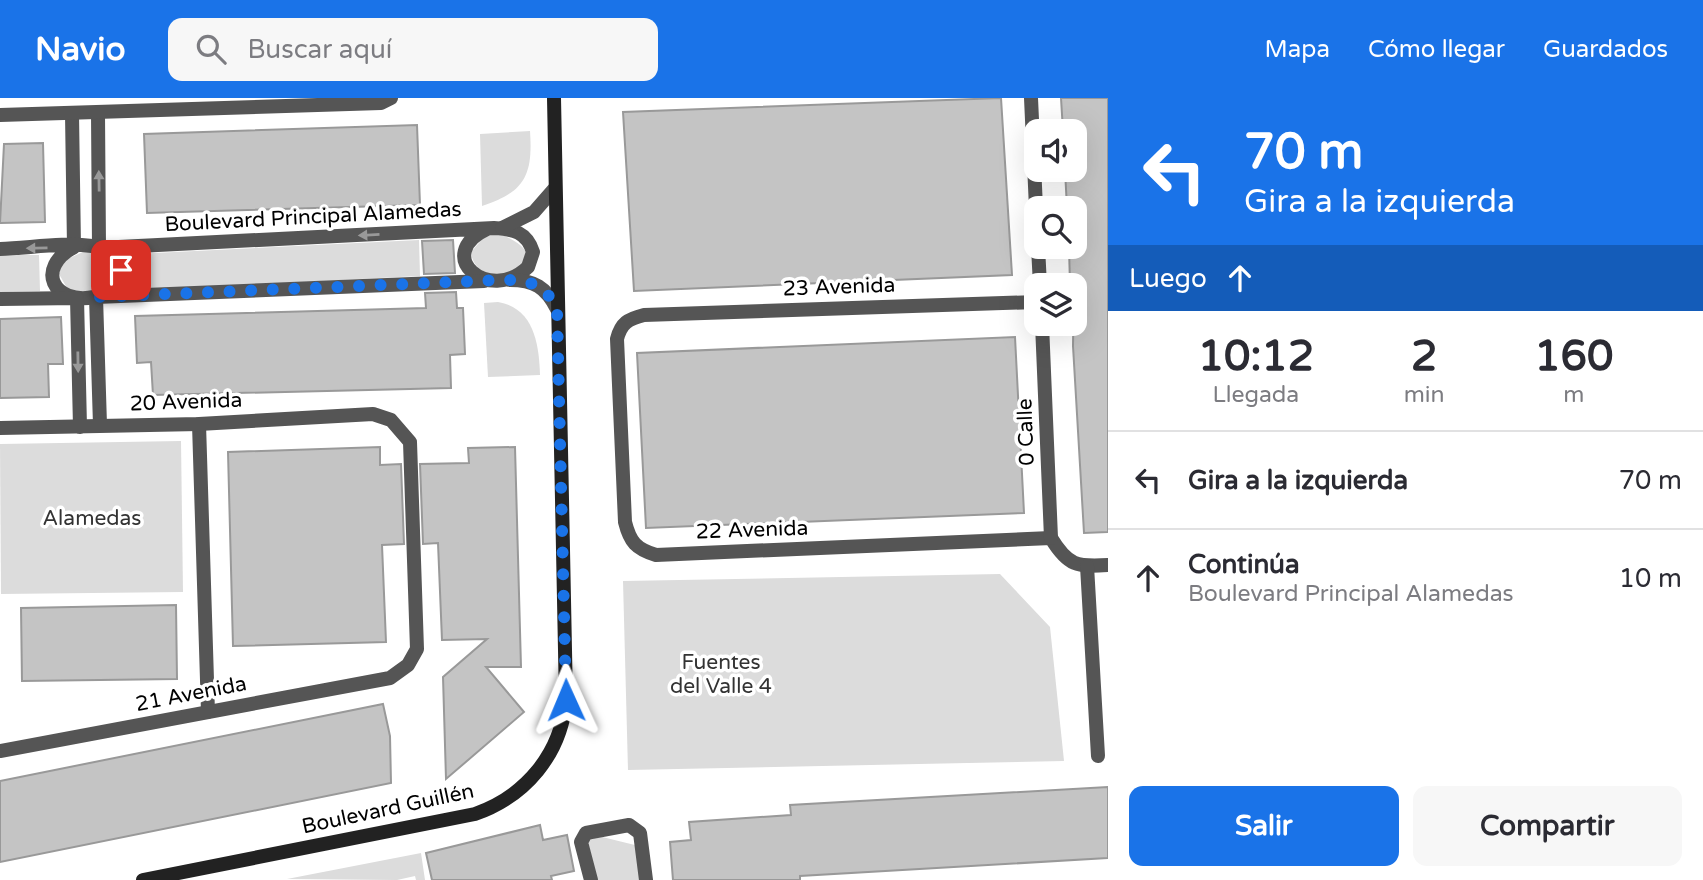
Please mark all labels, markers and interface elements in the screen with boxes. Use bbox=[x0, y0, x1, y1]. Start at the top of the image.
search box bbox=[168, 18, 658, 81]
text: Navio bbox=[35, 30, 126, 69]
icon: search bbox=[192, 30, 230, 68]
text: Buscar aquí bbox=[248, 34, 392, 65]
text: Mapa bbox=[1265, 35, 1330, 64]
text: Cómo llegar bbox=[1368, 35, 1505, 64]
text: Guardados bbox=[1543, 35, 1668, 64]
map controls bbox=[1024, 119, 1087, 336]
button: sound bbox=[1024, 119, 1087, 182]
text: 70 m bbox=[1244, 123, 1363, 182]
icon: left bbox=[1129, 126, 1220, 217]
one-way arrow bbox=[93, 170, 104, 192]
text: Gira a la izquierda bbox=[1244, 183, 1515, 221]
button: search bbox=[1024, 196, 1087, 259]
street label: Boulevard Principal Alamedas bbox=[164, 197, 462, 237]
one-way arrow bbox=[357, 229, 379, 240]
pin bbox=[91, 240, 151, 300]
one-way arrow bbox=[26, 242, 48, 254]
icon: arrive bbox=[102, 251, 140, 289]
icon: ahead bbox=[1221, 259, 1259, 297]
text: Luego bbox=[1129, 263, 1207, 294]
street label: 23 Avenida bbox=[782, 273, 896, 301]
button: layers bbox=[1024, 273, 1087, 336]
text: 10:12 bbox=[1198, 331, 1314, 382]
text: 2 bbox=[1411, 331, 1437, 382]
text: 160 bbox=[1534, 331, 1613, 382]
one-way arrow bbox=[72, 352, 84, 374]
text: Llegada bbox=[1212, 381, 1299, 409]
text: min bbox=[1404, 381, 1445, 409]
text: m bbox=[1563, 381, 1584, 409]
street label: 20 Avenida bbox=[129, 388, 243, 416]
street label: 0 Calle bbox=[1012, 398, 1040, 466]
icon: left bbox=[1129, 461, 1167, 499]
text: Gira a la izquierda bbox=[1188, 465, 1408, 496]
text: 70 m bbox=[1619, 465, 1682, 496]
park label: Alamedas bbox=[43, 506, 141, 531]
street label: 22 Avenida bbox=[695, 516, 809, 544]
text: Continúa bbox=[1188, 549, 1300, 580]
icon: ahead bbox=[1129, 559, 1167, 597]
text: 10 m bbox=[1619, 563, 1682, 594]
text: Boulevard Principal Alamedas bbox=[1188, 580, 1514, 608]
park label: Fuentes del Valle 4 bbox=[670, 650, 772, 699]
position arrow bbox=[529, 663, 603, 737]
street label: 21 Avenida bbox=[133, 671, 249, 717]
street label: Boulevard Guillén bbox=[300, 779, 476, 839]
button: Salir bbox=[1129, 786, 1399, 866]
button: Compartir bbox=[1413, 786, 1682, 866]

